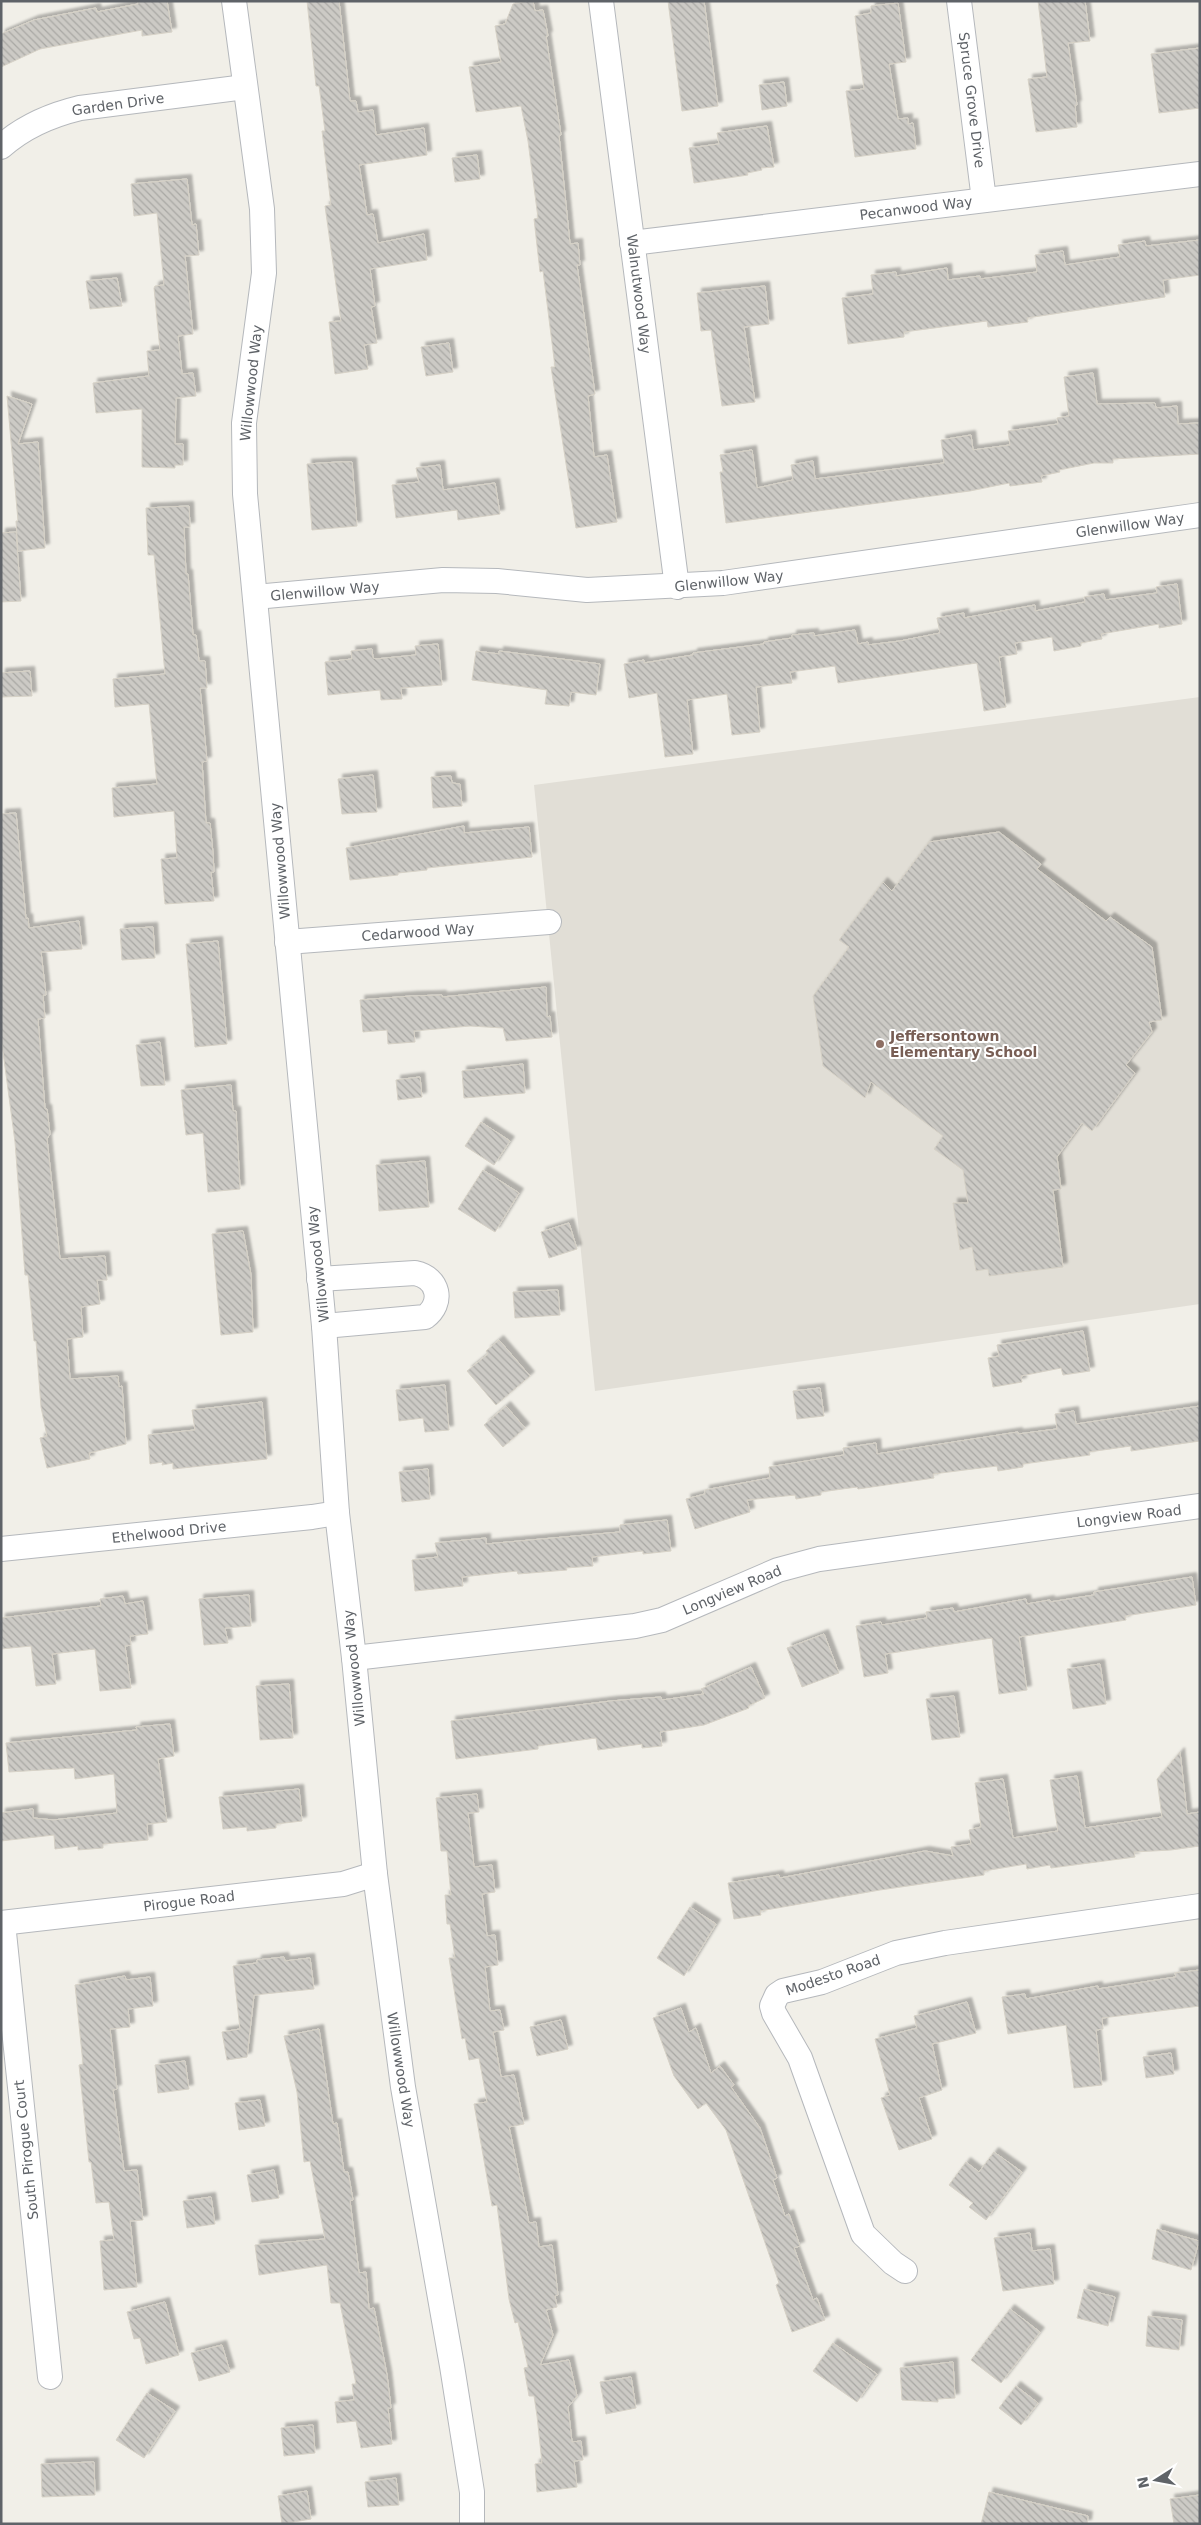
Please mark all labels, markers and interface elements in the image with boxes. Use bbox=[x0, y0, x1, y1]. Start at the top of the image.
street label: Spruce Grove Drive bbox=[956, 31, 988, 169]
street label: Garden Drive bbox=[71, 90, 165, 118]
street label: Pecanwood Way bbox=[859, 193, 973, 223]
street label: Walnutwood Way bbox=[624, 233, 654, 355]
street label: Willowwood Way bbox=[237, 324, 265, 442]
street label: Glenwillow Way bbox=[1075, 509, 1185, 541]
street label: Glenwillow Way bbox=[674, 567, 784, 595]
street label: Glenwillow Way bbox=[270, 578, 380, 604]
street label: Willowwood Way bbox=[267, 802, 293, 920]
street label: Cedarwood Way bbox=[361, 920, 475, 944]
place label: Jeffersontown Elementary School bbox=[889, 1028, 1037, 1060]
marker: Jeffersontown Elementary School bbox=[874, 1038, 886, 1050]
street label: Willowwood Way bbox=[304, 1205, 332, 1323]
street label: Longview Road bbox=[1076, 1502, 1182, 1530]
street label: Ethelwood Drive bbox=[111, 1518, 227, 1546]
street label: Longview Road bbox=[680, 1562, 784, 1618]
street label: Willowwood Way bbox=[340, 1609, 368, 1727]
street label: Pirogue Road bbox=[142, 1887, 236, 1915]
street label: Modesto Road bbox=[784, 1951, 882, 1999]
street label: Willowwood Way bbox=[384, 2011, 418, 2129]
street label: South Pirogue Court bbox=[11, 2079, 41, 2221]
north arrow bbox=[1131, 2455, 1181, 2505]
text: N bbox=[1134, 2475, 1152, 2490]

